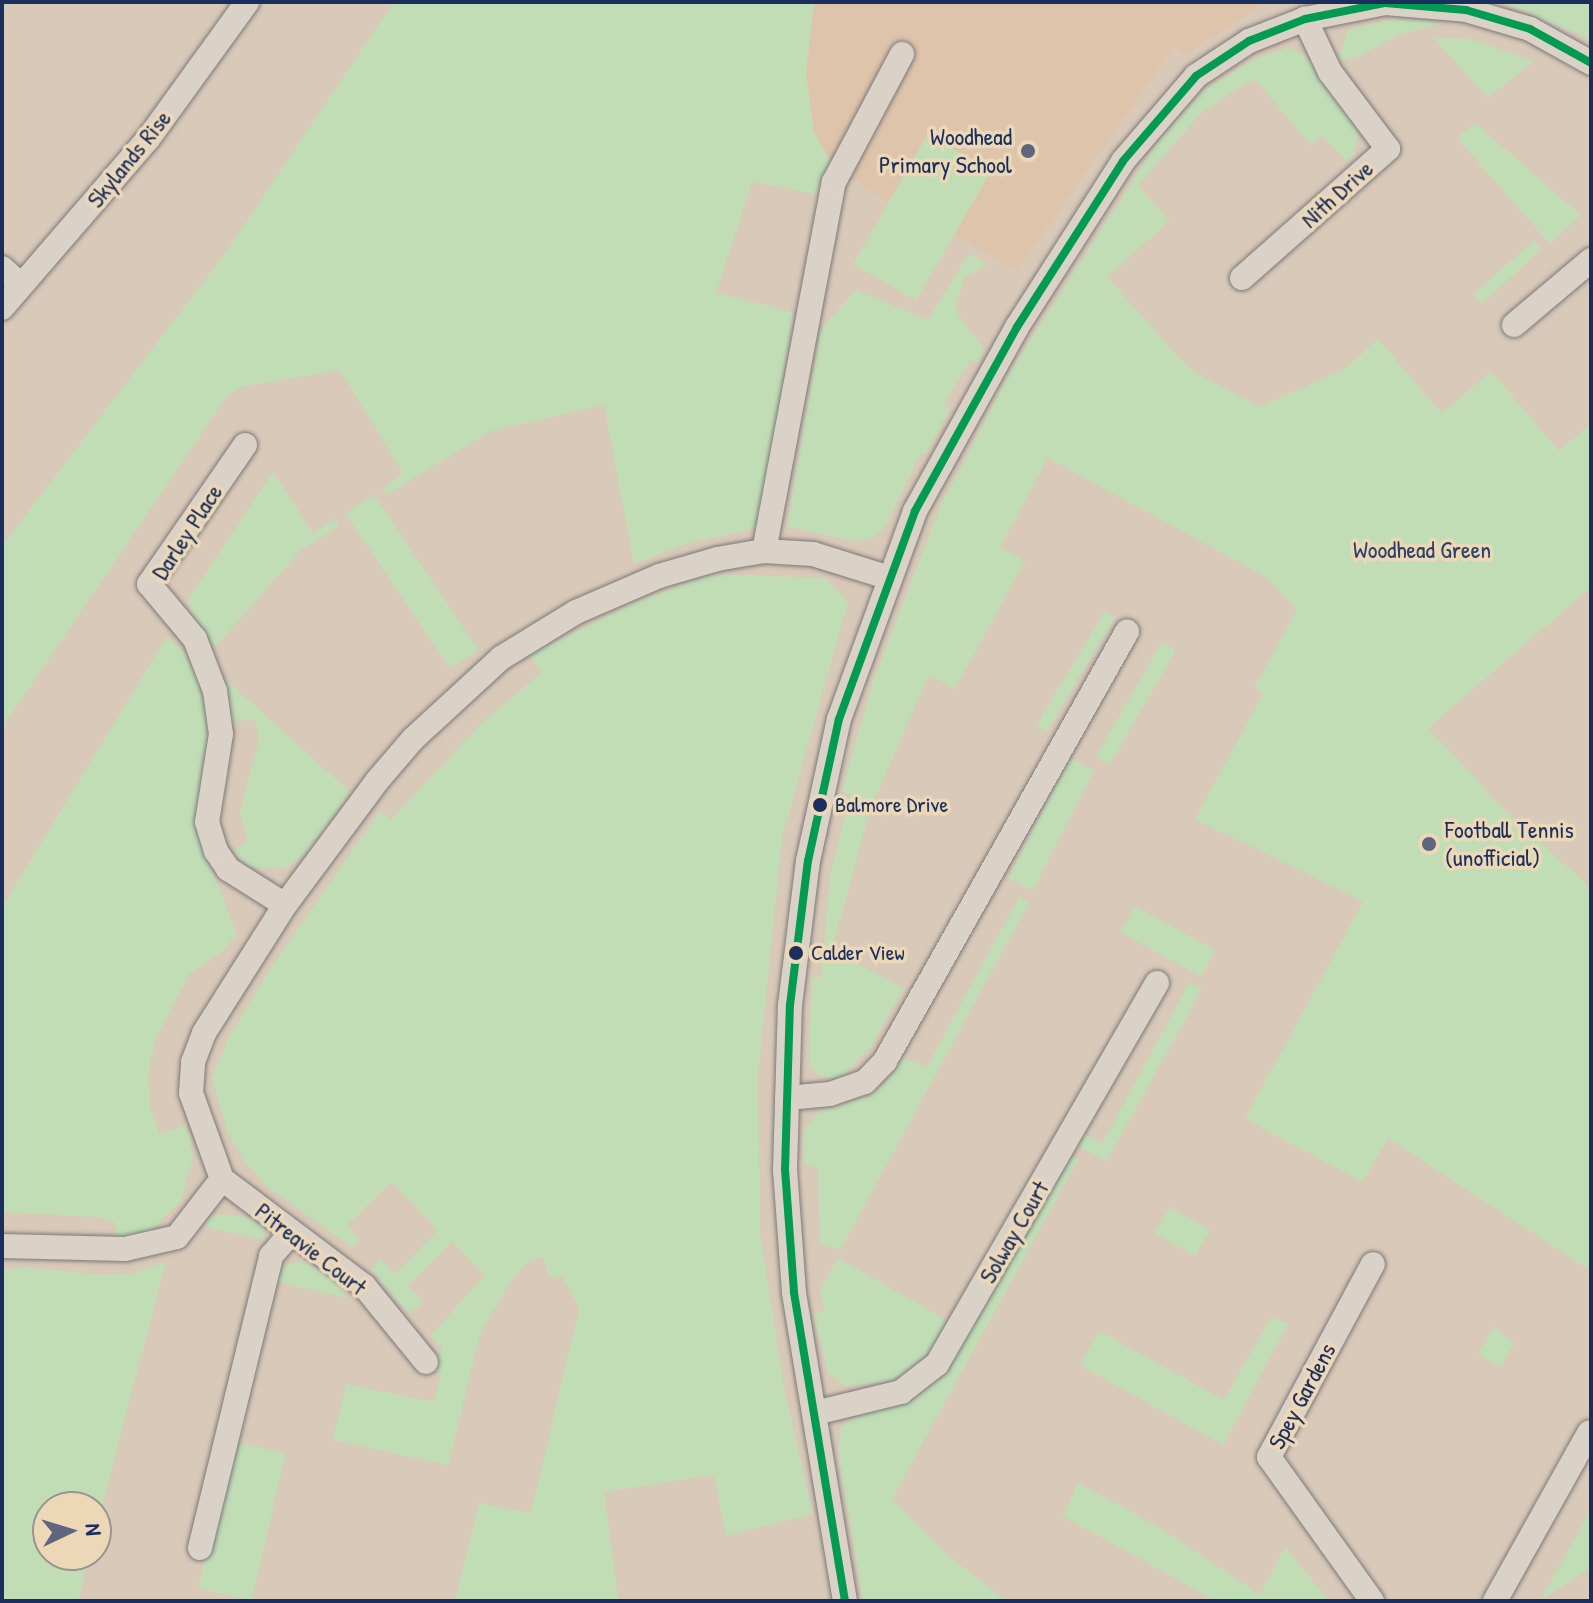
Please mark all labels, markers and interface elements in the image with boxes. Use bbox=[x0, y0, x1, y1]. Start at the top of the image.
street label: Skylands Rise bbox=[81, 104, 177, 214]
place label: Woodhead Primary School bbox=[879, 123, 1012, 179]
marker: Woodhead Primary School bbox=[1019, 142, 1037, 160]
street label: Nith Drive bbox=[1295, 154, 1379, 234]
street label: Darley Place bbox=[146, 479, 228, 585]
park label: Woodhead Green bbox=[1353, 536, 1491, 564]
place label: Balmore Drive bbox=[835, 792, 948, 818]
marker: Balmore Drive bbox=[812, 797, 828, 813]
place label: Football Tennis (unofficial) bbox=[1445, 816, 1574, 872]
marker: Football Tennis (unofficial) bbox=[1420, 835, 1438, 853]
place label: Calder View bbox=[811, 940, 905, 966]
marker: Calder View bbox=[788, 945, 804, 961]
street label: Solway Court bbox=[973, 1176, 1055, 1288]
street label: Pitreavie Court bbox=[250, 1197, 372, 1301]
street label: Spey Gardens bbox=[1262, 1338, 1342, 1454]
north arrow bbox=[32, 1491, 112, 1571]
text: N bbox=[79, 1523, 109, 1536]

